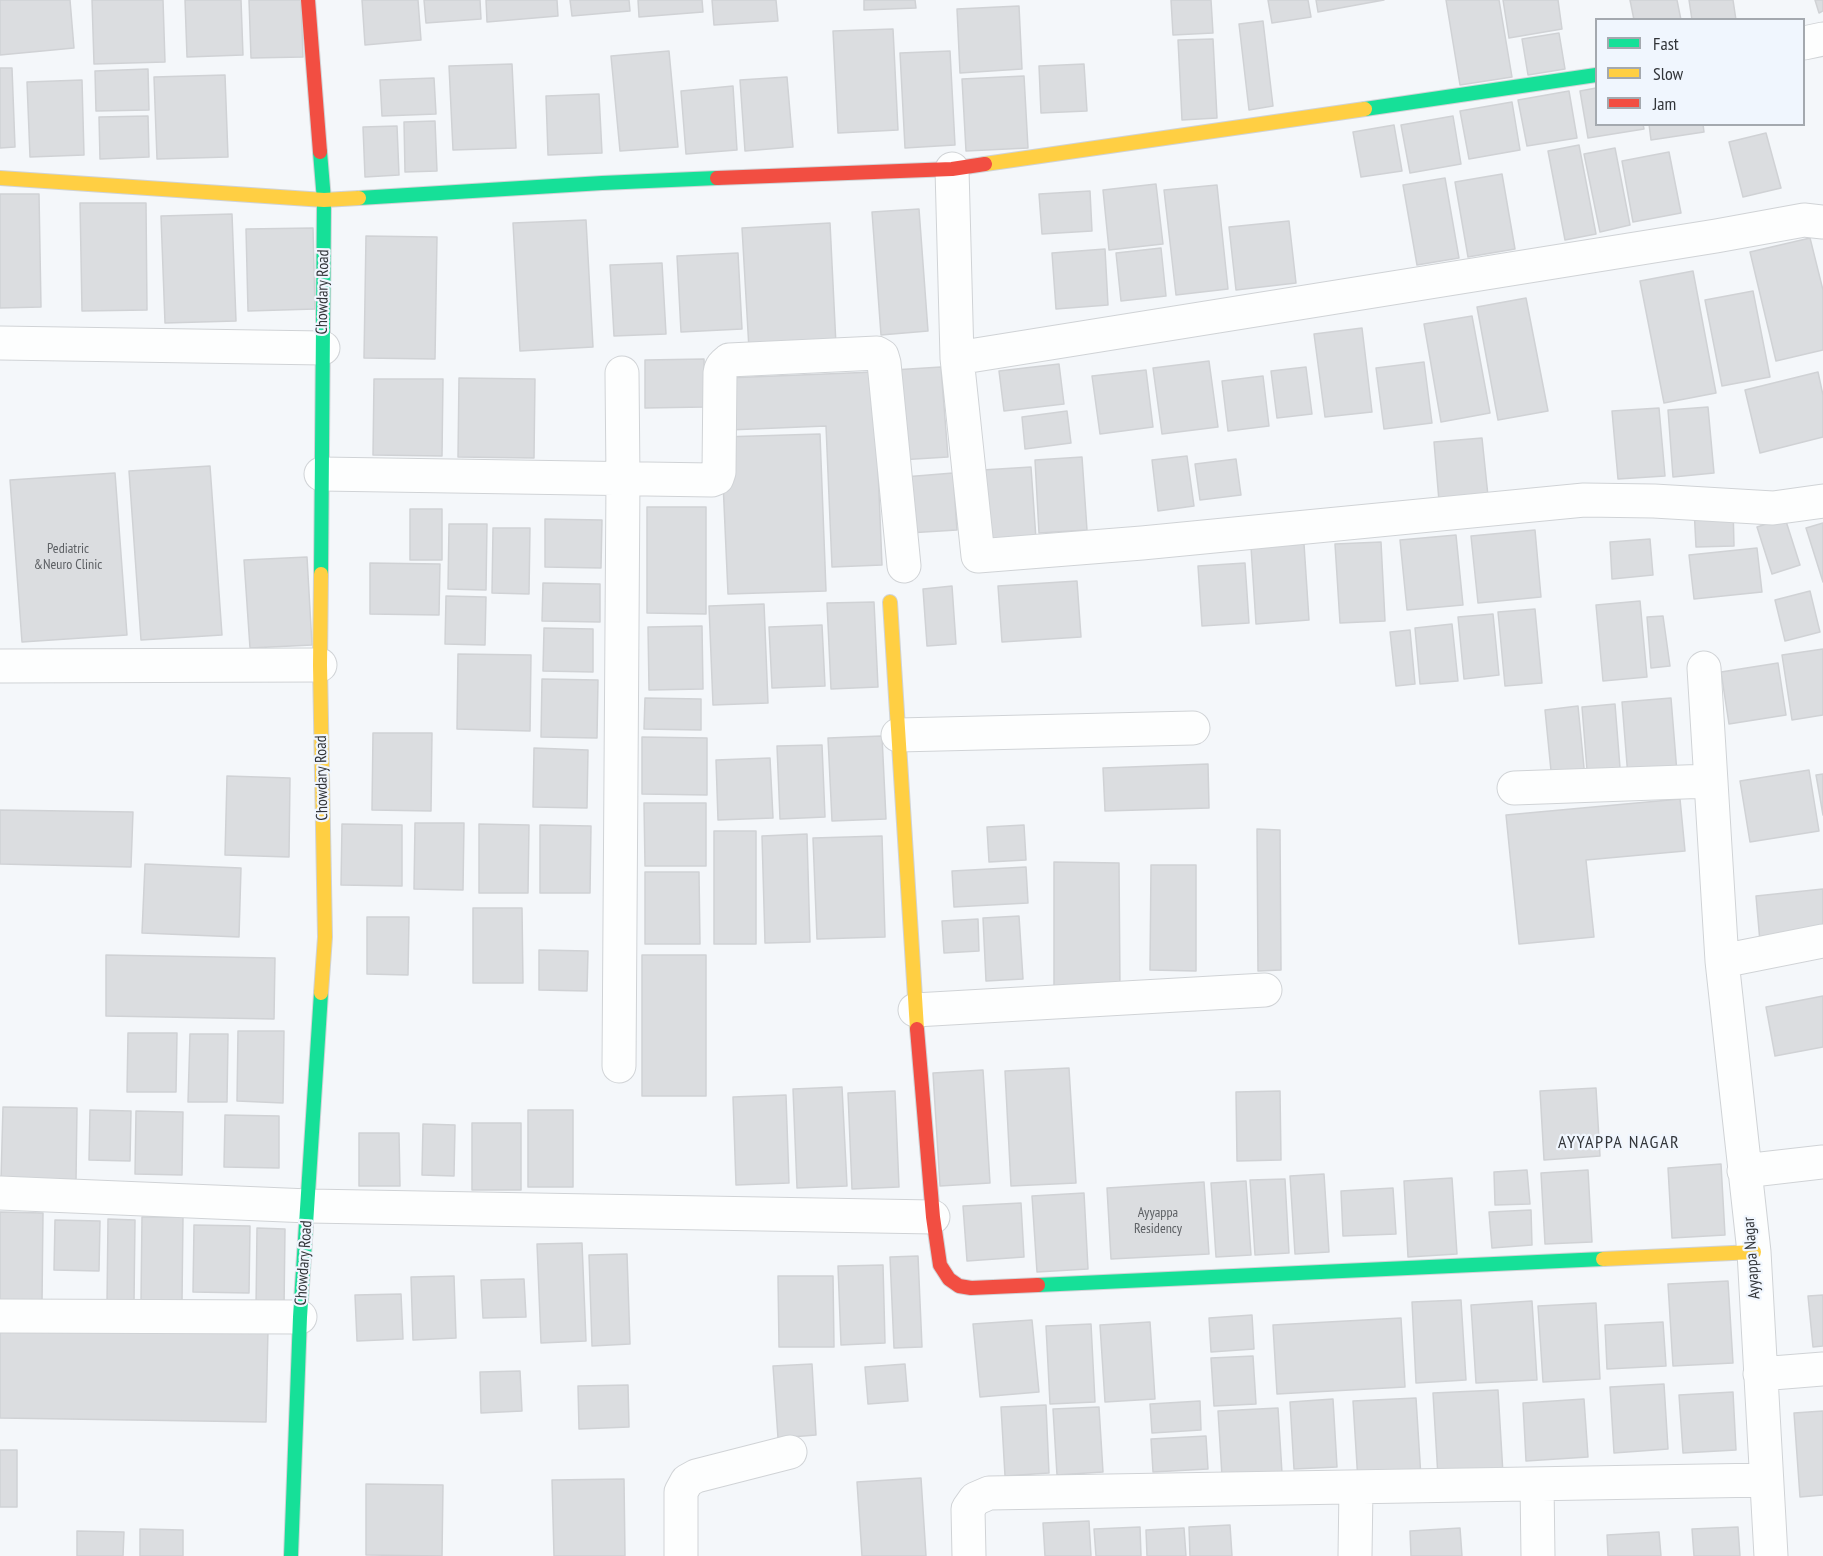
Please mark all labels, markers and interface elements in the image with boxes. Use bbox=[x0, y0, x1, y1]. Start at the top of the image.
legend bbox=[1595, 18, 1805, 126]
text: Fast bbox=[1653, 32, 1679, 55]
text: Slow bbox=[1653, 62, 1683, 85]
text: Jam bbox=[1653, 92, 1676, 115]
street label: Chowdary Road bbox=[313, 249, 333, 335]
house number: Pediatric &Neuro Clinic bbox=[34, 541, 102, 574]
street label: Chowdary Road bbox=[312, 735, 332, 821]
district label: AYYAPPA NAGAR bbox=[1558, 1132, 1680, 1154]
house number: Ayyappa Residency bbox=[1134, 1205, 1182, 1238]
street label: Ayyappa Nagar bbox=[1740, 1216, 1764, 1300]
street label: Chowdary Road bbox=[291, 1220, 317, 1306]

